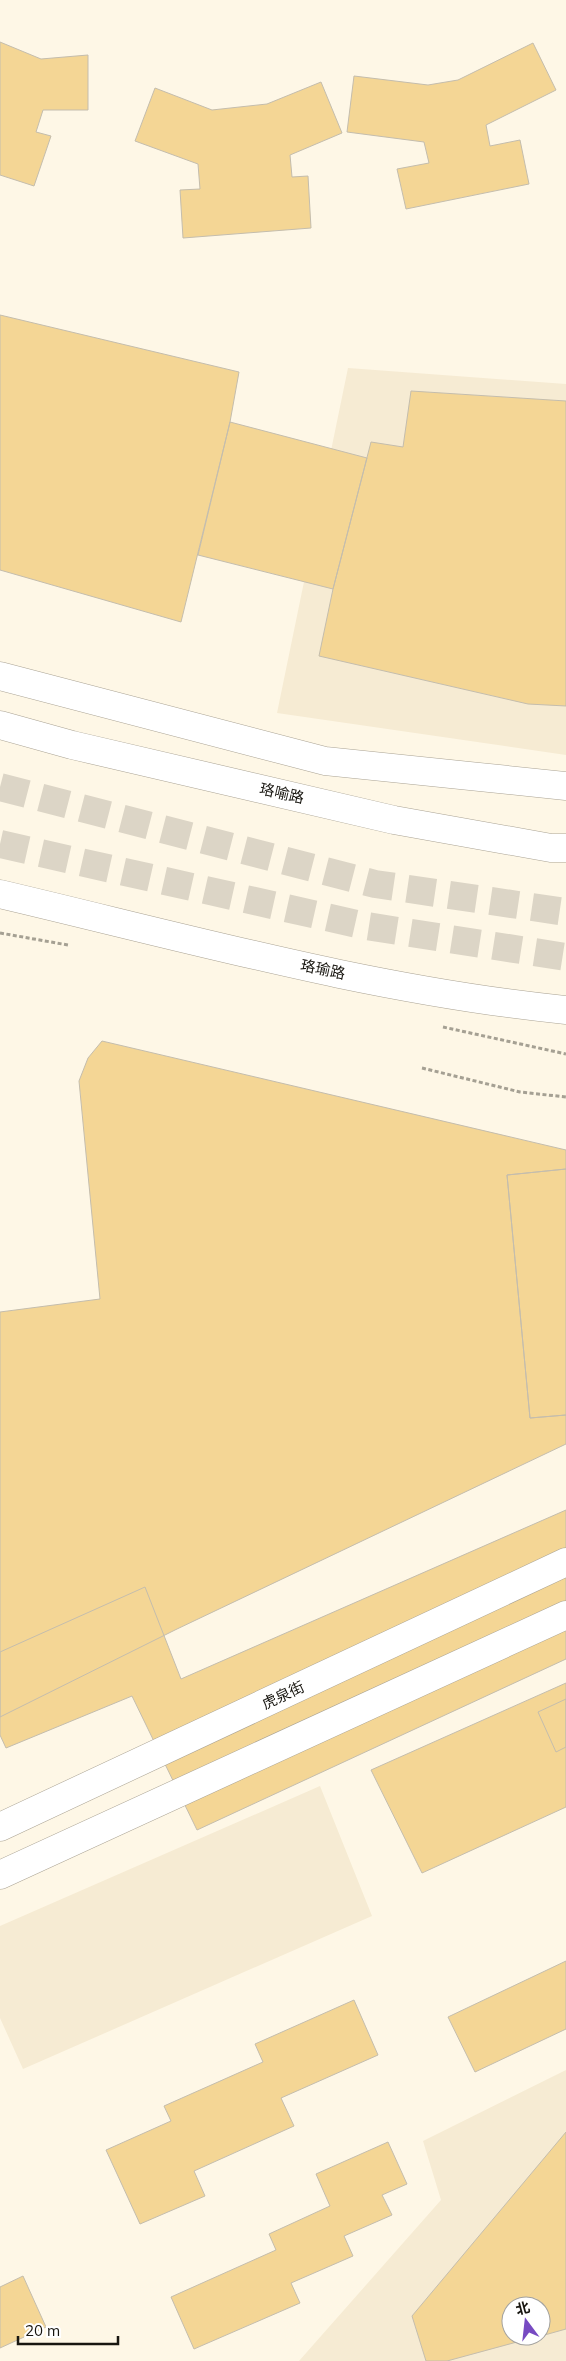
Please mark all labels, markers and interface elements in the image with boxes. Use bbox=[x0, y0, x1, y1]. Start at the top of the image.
street label: 珞喻路 bbox=[258, 779, 306, 807]
street label: 珞瑜路 bbox=[299, 955, 347, 983]
street label: 虎泉街 bbox=[259, 1677, 307, 1713]
north arrow bbox=[501, 2296, 551, 2346]
text: 北 bbox=[514, 2298, 532, 2319]
scale bar bbox=[18, 2314, 118, 2346]
text: 20 m bbox=[25, 2321, 60, 2340]

